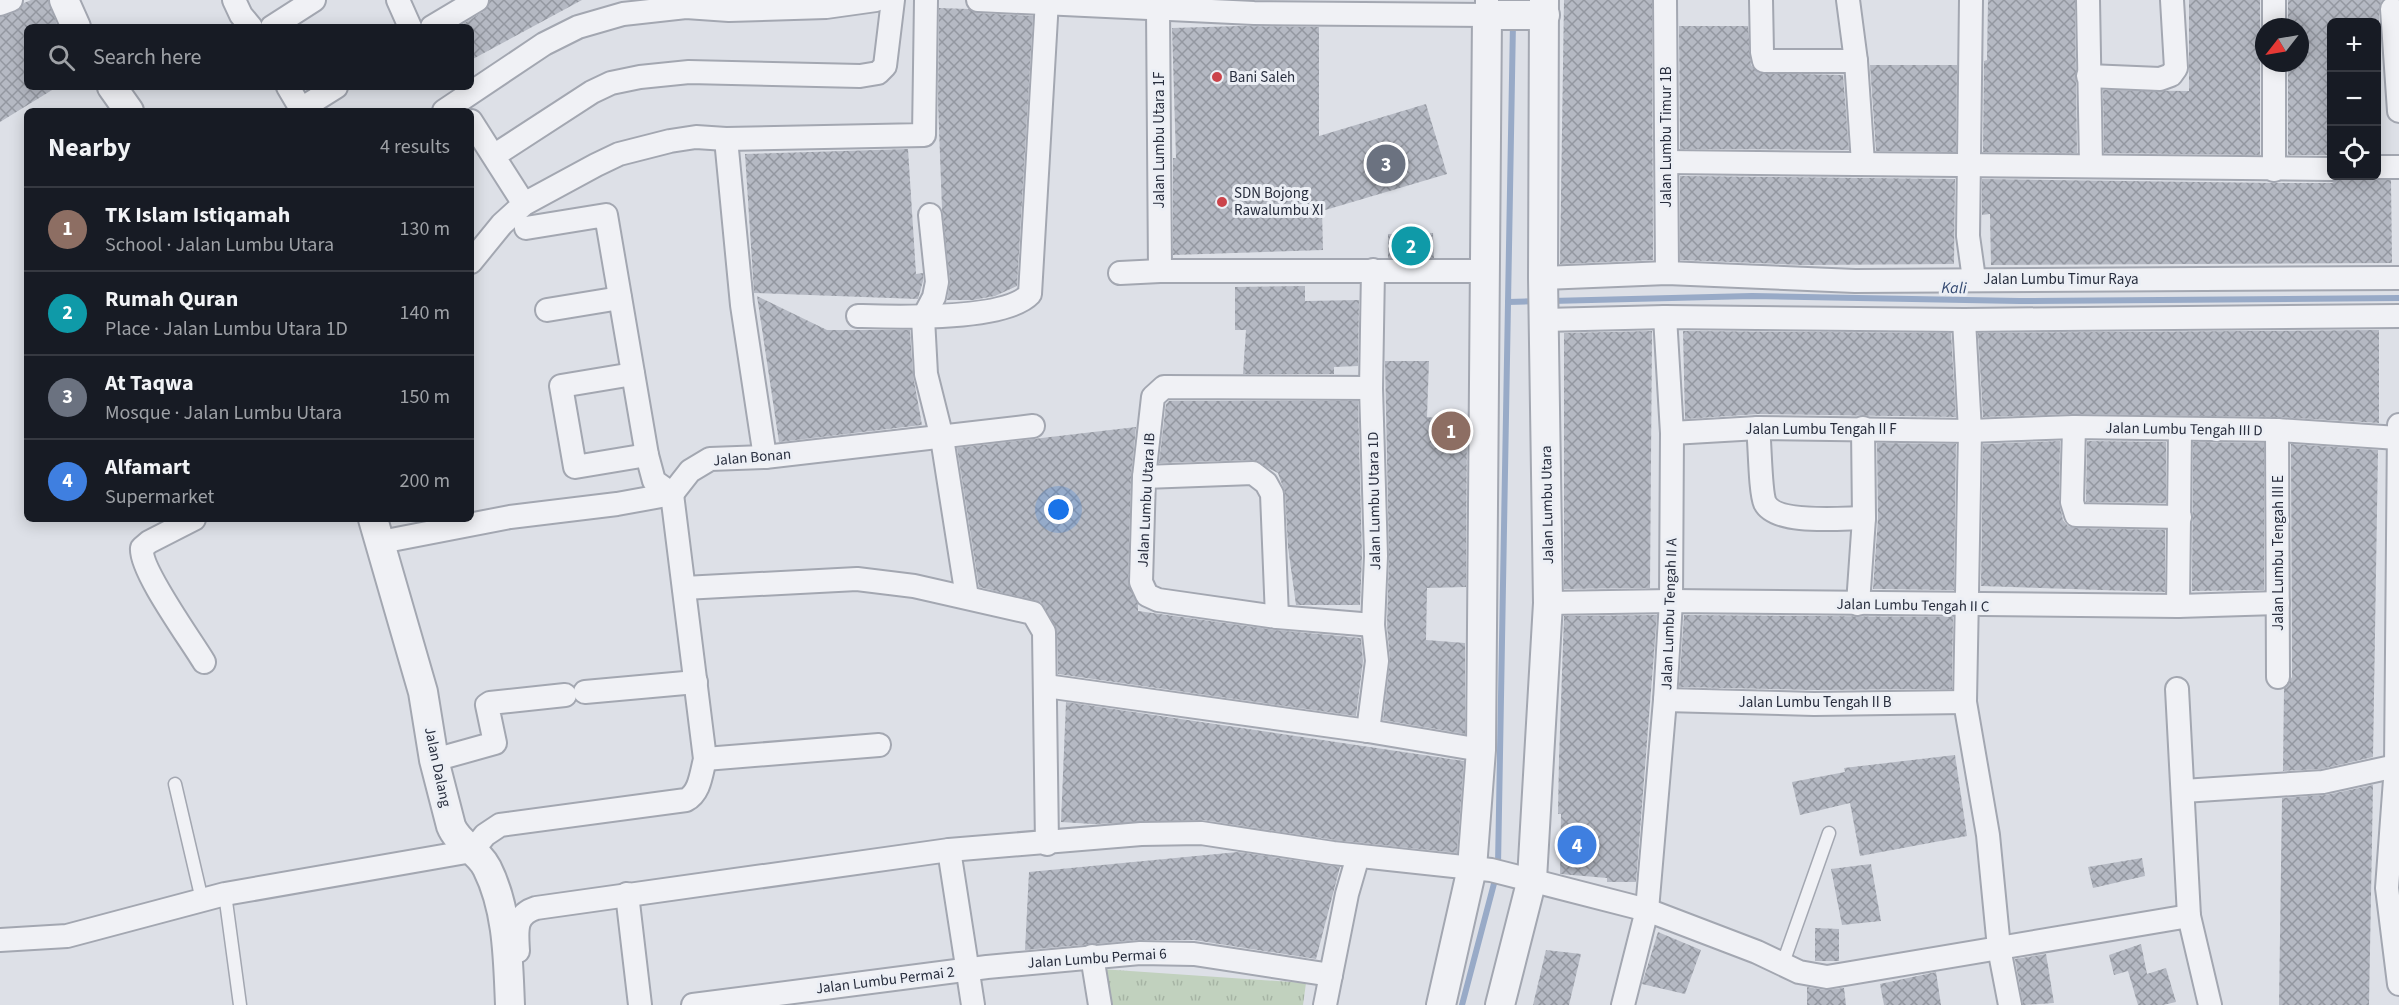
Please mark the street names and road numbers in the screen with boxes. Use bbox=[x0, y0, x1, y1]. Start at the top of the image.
street label: Jalan Lumbu Timur 1B bbox=[1656, 66, 1677, 208]
street label: Jalan Lumbu Utara 1F bbox=[1149, 71, 1170, 208]
street label: Jalan Lumbu Timur Raya bbox=[1983, 269, 2139, 290]
street label: Jalan Lumbu Tengah III D bbox=[2105, 418, 2263, 441]
street label: Jalan Lumbu Tengah II F bbox=[1745, 419, 1897, 440]
street label: Jalan Lumbu Utara IB bbox=[1132, 432, 1161, 568]
street label: Jalan Lumbu Utara 1D bbox=[1363, 432, 1386, 570]
street label: Jalan Bonan bbox=[712, 444, 792, 471]
street label: Jalan Lumbu Utara bbox=[1536, 445, 1559, 565]
street label: Jalan Lumbu Tengah III E bbox=[2268, 475, 2289, 631]
street label: Jalan Lumbu Tengah II A bbox=[1656, 537, 1683, 690]
street label: Jalan Lumbu Tengah II C bbox=[1836, 594, 1990, 617]
street label: Jalan Lumbu Tengah II B bbox=[1739, 692, 1892, 713]
street label: Jalan Dalang bbox=[419, 725, 456, 809]
street label: Jalan Lumbu Permai 6 bbox=[1027, 943, 1167, 974]
street label: Jalan Lumbu Permai 2 bbox=[815, 962, 956, 999]

